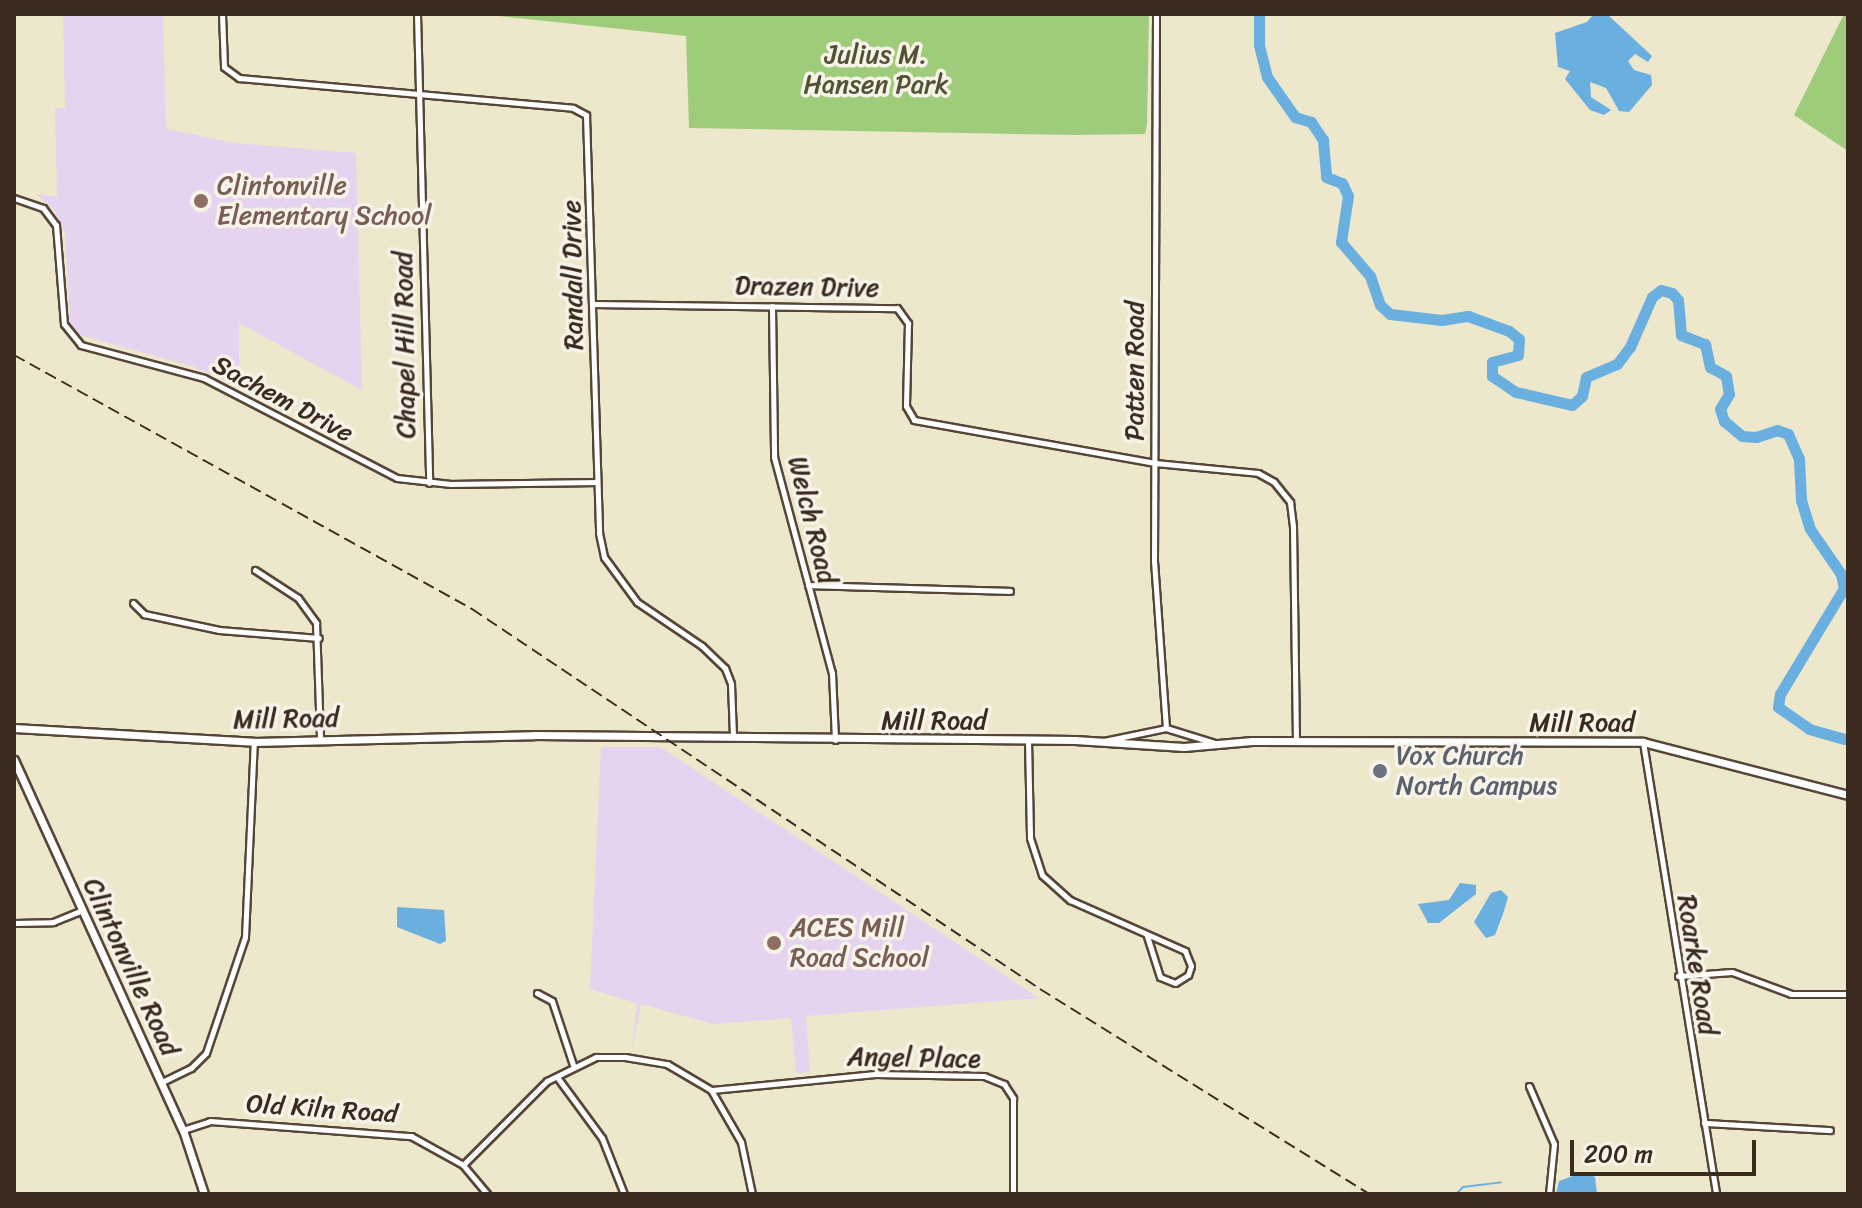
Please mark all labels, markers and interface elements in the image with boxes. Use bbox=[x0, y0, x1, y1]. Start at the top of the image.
park label: Julius M. Hansen Park bbox=[804, 39, 948, 100]
place label: Clintonville Elementary School bbox=[217, 170, 432, 232]
marker: Clintonville Elementary School bbox=[192, 192, 210, 210]
street label: Randall Drive bbox=[556, 200, 590, 350]
street label: Chapel Hill Road bbox=[388, 251, 422, 439]
street label: Drazen Drive bbox=[734, 270, 880, 304]
street label: Patten Road bbox=[1119, 301, 1151, 441]
street label: Sachem Drive bbox=[207, 349, 359, 449]
street label: Welch Road bbox=[781, 453, 843, 587]
street label: Mill Road bbox=[233, 702, 339, 736]
street label: Mill Road bbox=[881, 705, 987, 737]
street label: Mill Road bbox=[1529, 707, 1635, 739]
place label: Vox Church North Campus bbox=[1396, 740, 1557, 802]
marker: Vox Church North Campus bbox=[1371, 762, 1389, 780]
street label: Clintonville Road bbox=[76, 873, 186, 1061]
street label: Roarke Road bbox=[1671, 893, 1723, 1037]
place label: ACES Mill Road School bbox=[790, 912, 929, 974]
marker: ACES Mill Road School bbox=[765, 934, 783, 952]
street label: Angel Place bbox=[847, 1041, 981, 1075]
street label: Old Kiln Road bbox=[245, 1088, 399, 1130]
scale bar bbox=[1574, 1124, 1760, 1174]
text: 200 m bbox=[1584, 1133, 1653, 1175]

